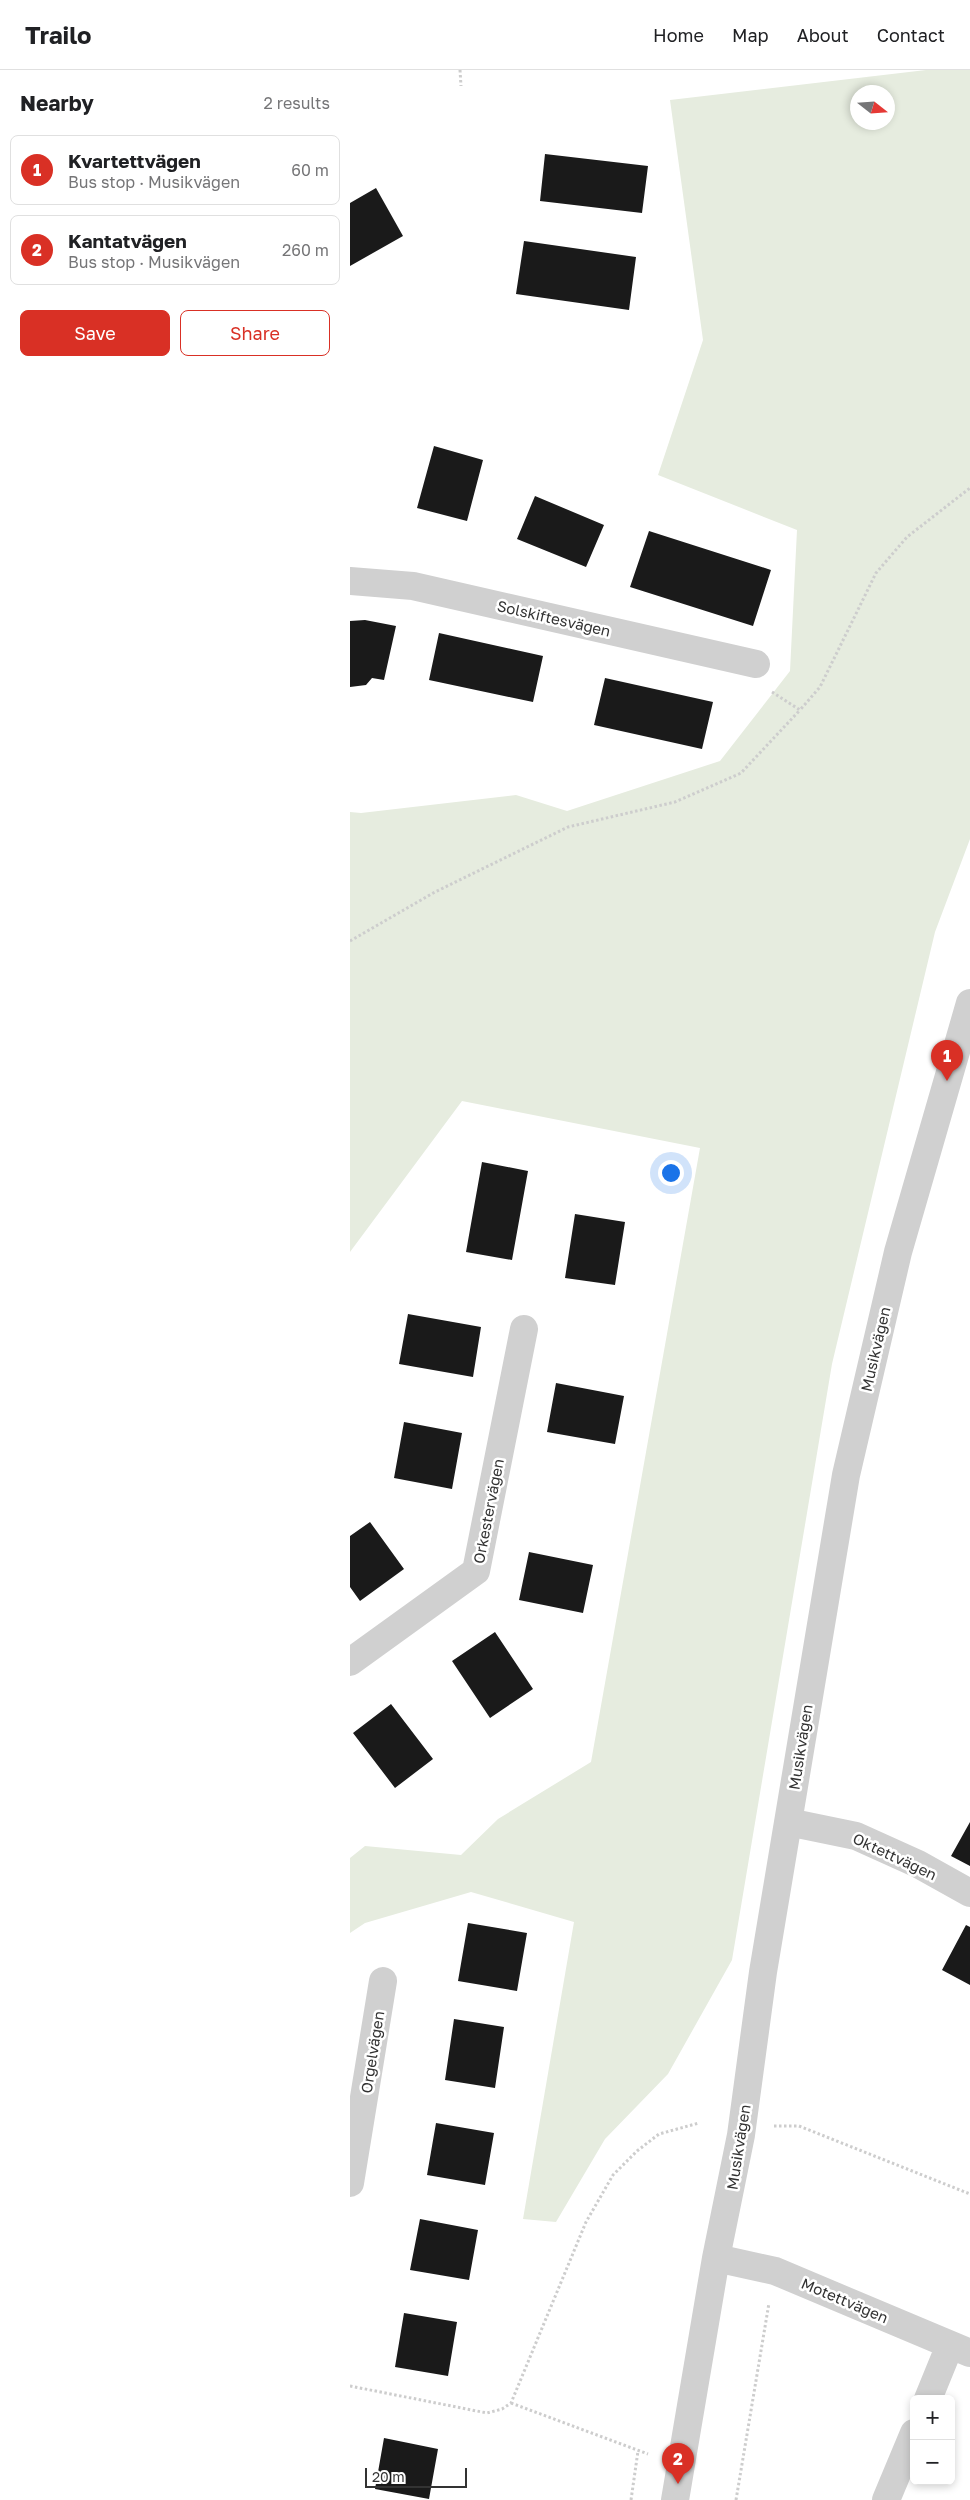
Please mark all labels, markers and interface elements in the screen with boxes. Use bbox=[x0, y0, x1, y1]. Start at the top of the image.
text: Trailo bbox=[25, 20, 91, 49]
text: Home bbox=[653, 24, 704, 46]
text: Map bbox=[732, 24, 769, 46]
text: About bbox=[797, 24, 849, 46]
text: Contact bbox=[877, 24, 945, 46]
north arrow bbox=[850, 85, 895, 130]
text: Nearby bbox=[20, 90, 94, 116]
text: 2 results bbox=[264, 93, 330, 113]
text: Kvartettvägen bbox=[68, 149, 201, 172]
text: 1 bbox=[33, 160, 41, 180]
text: 60 m bbox=[291, 160, 329, 180]
text: Bus stop · Musikvägen bbox=[68, 172, 240, 192]
text: Kantatvägen bbox=[68, 229, 187, 252]
text: 2 bbox=[32, 240, 42, 260]
text: 260 m bbox=[282, 240, 329, 260]
text: Bus stop · Musikvägen bbox=[68, 252, 240, 272]
button: Save bbox=[20, 310, 170, 356]
button: Share bbox=[180, 310, 330, 356]
street label: Solskiftesvägen bbox=[496, 596, 612, 640]
pin: 1 bbox=[931, 1040, 963, 1081]
your location bbox=[658, 1160, 684, 1186]
street label: Musikvägen bbox=[857, 1305, 893, 1393]
street label: Orkestervägen bbox=[469, 1457, 507, 1565]
street label: Musikvägen bbox=[784, 1703, 816, 1791]
street label: Oktettvägen bbox=[850, 1829, 940, 1883]
street label: Orgelvägen bbox=[357, 2010, 387, 2094]
street label: Musikvägen bbox=[722, 2103, 754, 2191]
street label: Motettvägen bbox=[799, 2274, 891, 2326]
map controls bbox=[910, 2395, 955, 2485]
button: + bbox=[910, 2395, 955, 2440]
button: − bbox=[910, 2440, 955, 2485]
pin: 2 bbox=[662, 2443, 694, 2484]
scale bar bbox=[365, 2465, 468, 2488]
text: 20 m bbox=[372, 2468, 405, 2485]

